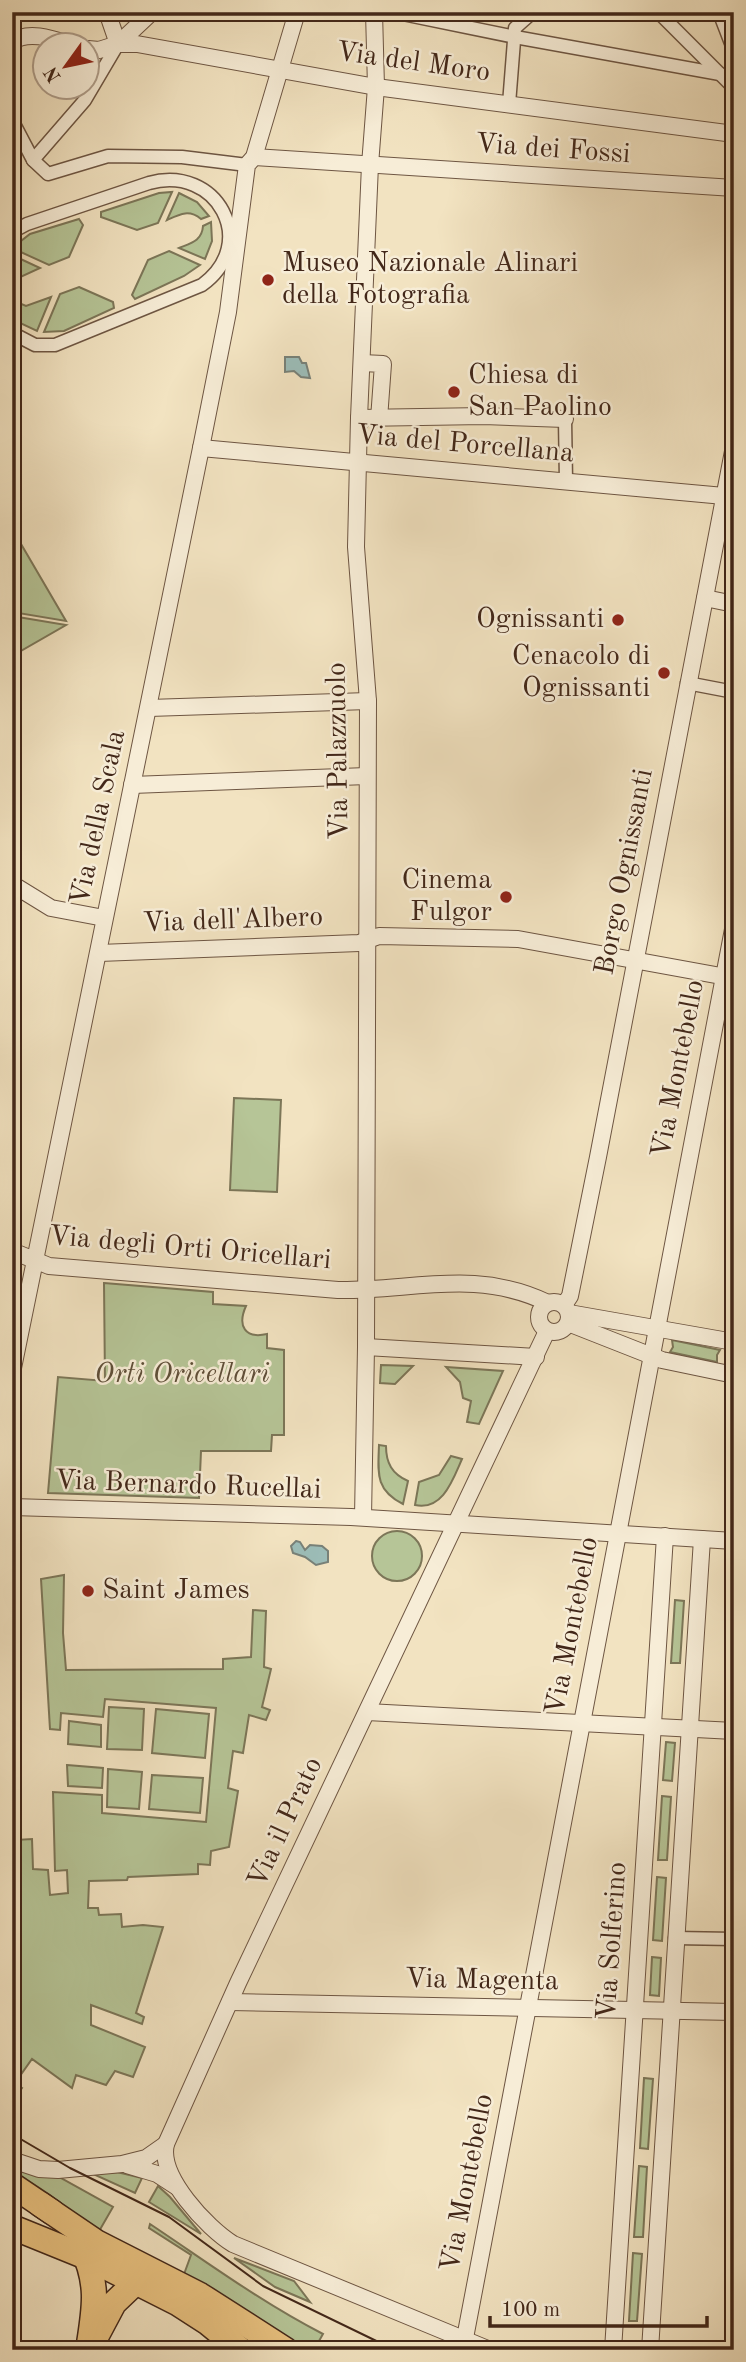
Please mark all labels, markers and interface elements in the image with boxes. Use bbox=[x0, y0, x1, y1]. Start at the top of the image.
north arrow bbox=[32, 32, 102, 102]
street label: Via del Moro bbox=[334, 38, 492, 88]
text: N bbox=[42, 62, 66, 85]
street label: Via dei Fossi bbox=[475, 131, 631, 169]
place label: Museo Nazionale Alinari della Fotografia bbox=[282, 250, 578, 310]
marker: Museo Nazionale Alinari della Fotografia bbox=[260, 272, 276, 288]
place label: Chiesa di San Paolino bbox=[468, 362, 612, 422]
marker: Chiesa di San Paolino bbox=[446, 384, 462, 400]
street label: Via del Porcellana bbox=[355, 422, 575, 468]
place label: Ognissanti bbox=[476, 606, 604, 634]
marker: Ognissanti bbox=[610, 612, 626, 628]
place label: Cenacolo di Ognissanti bbox=[512, 643, 650, 703]
street label: Via Palazzuolo bbox=[323, 662, 355, 840]
marker: Cenacolo di Ognissanti bbox=[656, 665, 672, 681]
street label: Via della Scala bbox=[67, 728, 131, 908]
street label: Borgo Ognissanti bbox=[591, 766, 659, 978]
place label: Cinema Fulgor bbox=[402, 867, 492, 927]
marker: Cinema Fulgor bbox=[498, 889, 514, 905]
street label: Via dell'Albero bbox=[142, 904, 324, 938]
street label: Via Montebello bbox=[648, 977, 710, 1161]
street label: Via degli Orti Oricellari bbox=[48, 1223, 332, 1275]
park label: Orti Oricellari bbox=[94, 1361, 270, 1389]
street label: Via Bernardo Rucellai bbox=[54, 1467, 322, 1505]
street label: Via Montebello bbox=[542, 1534, 604, 1718]
place label: Saint James bbox=[102, 1577, 250, 1605]
marker: Saint James bbox=[80, 1583, 96, 1599]
street label: Via il Prato bbox=[244, 1753, 328, 1893]
street label: Via Solferino bbox=[594, 1861, 632, 2021]
street label: Via Magenta bbox=[405, 1966, 559, 1996]
street label: Via Montebello bbox=[437, 2091, 499, 2275]
scale bar bbox=[490, 2285, 708, 2329]
text: 100 m bbox=[501, 2300, 560, 2321]

